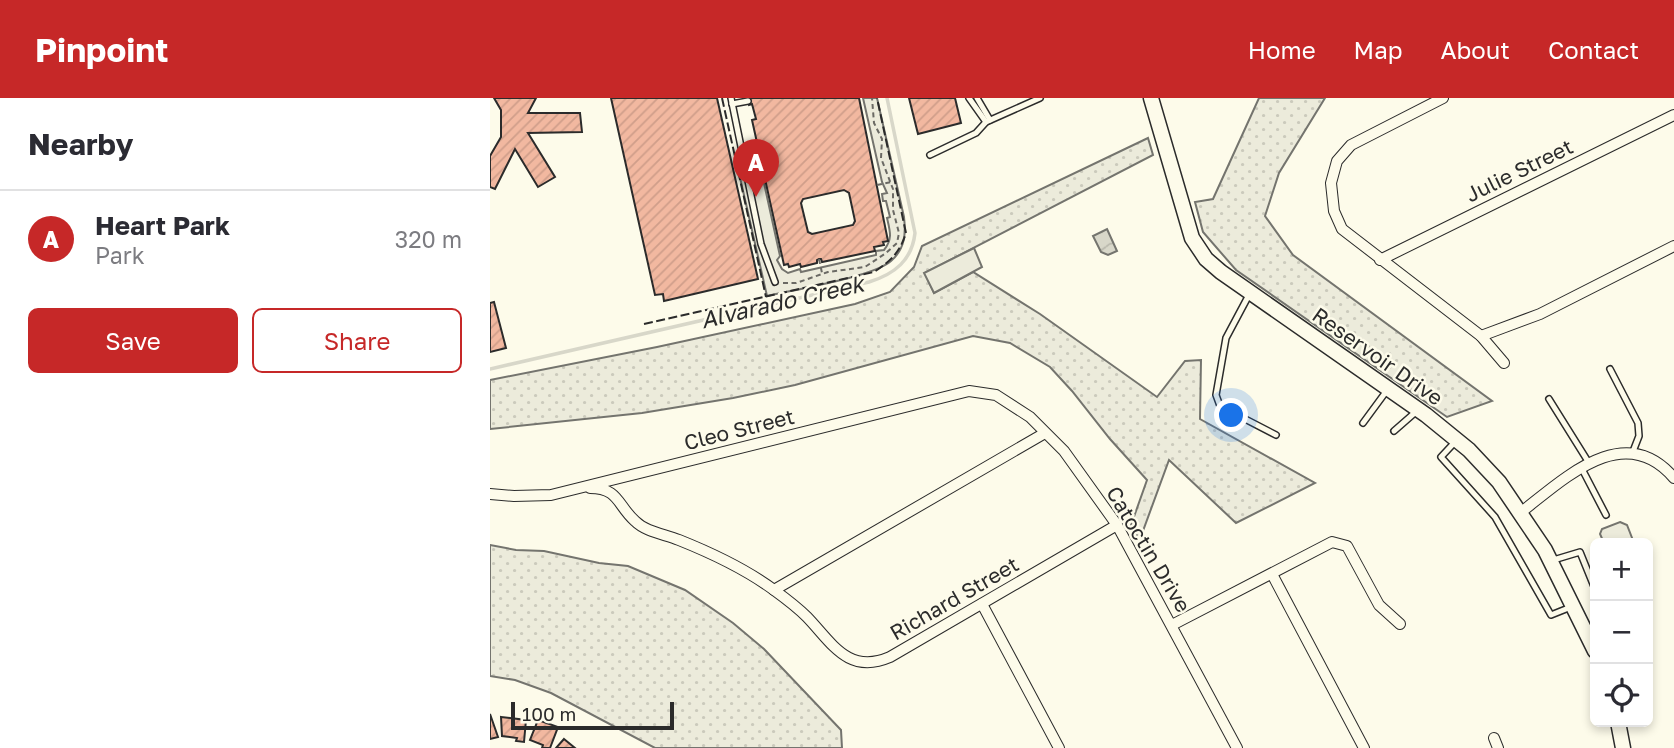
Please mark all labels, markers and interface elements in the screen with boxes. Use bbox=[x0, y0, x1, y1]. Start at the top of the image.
text: Pinpoint bbox=[35, 30, 168, 69]
text: Home bbox=[1248, 35, 1316, 64]
text: Map bbox=[1354, 35, 1403, 64]
text: About bbox=[1441, 35, 1510, 64]
text: Contact bbox=[1548, 35, 1639, 64]
text: Nearby bbox=[28, 126, 133, 162]
street label: Julie Street bbox=[1461, 133, 1577, 207]
pin: A bbox=[733, 139, 779, 197]
text: Heart Park bbox=[95, 210, 230, 241]
text: A bbox=[43, 225, 59, 253]
text: 320 m bbox=[395, 225, 462, 253]
text: Park bbox=[95, 241, 145, 269]
water label: Alvarado Creek bbox=[698, 268, 868, 333]
street label: Reservoir Drive bbox=[1308, 301, 1448, 411]
button: Save bbox=[28, 308, 238, 373]
button: Share bbox=[252, 308, 462, 373]
your location bbox=[1214, 398, 1248, 432]
street label: Cleo Street bbox=[681, 403, 797, 455]
street label: Catoctin Drive bbox=[1101, 481, 1197, 617]
map controls bbox=[1590, 538, 1653, 727]
button: + bbox=[1590, 538, 1653, 601]
street label: Richard Street bbox=[885, 551, 1023, 645]
button: − bbox=[1590, 601, 1653, 664]
button: locate bbox=[1590, 664, 1653, 727]
scale bar bbox=[511, 699, 674, 731]
text: 100 m bbox=[522, 702, 576, 725]

